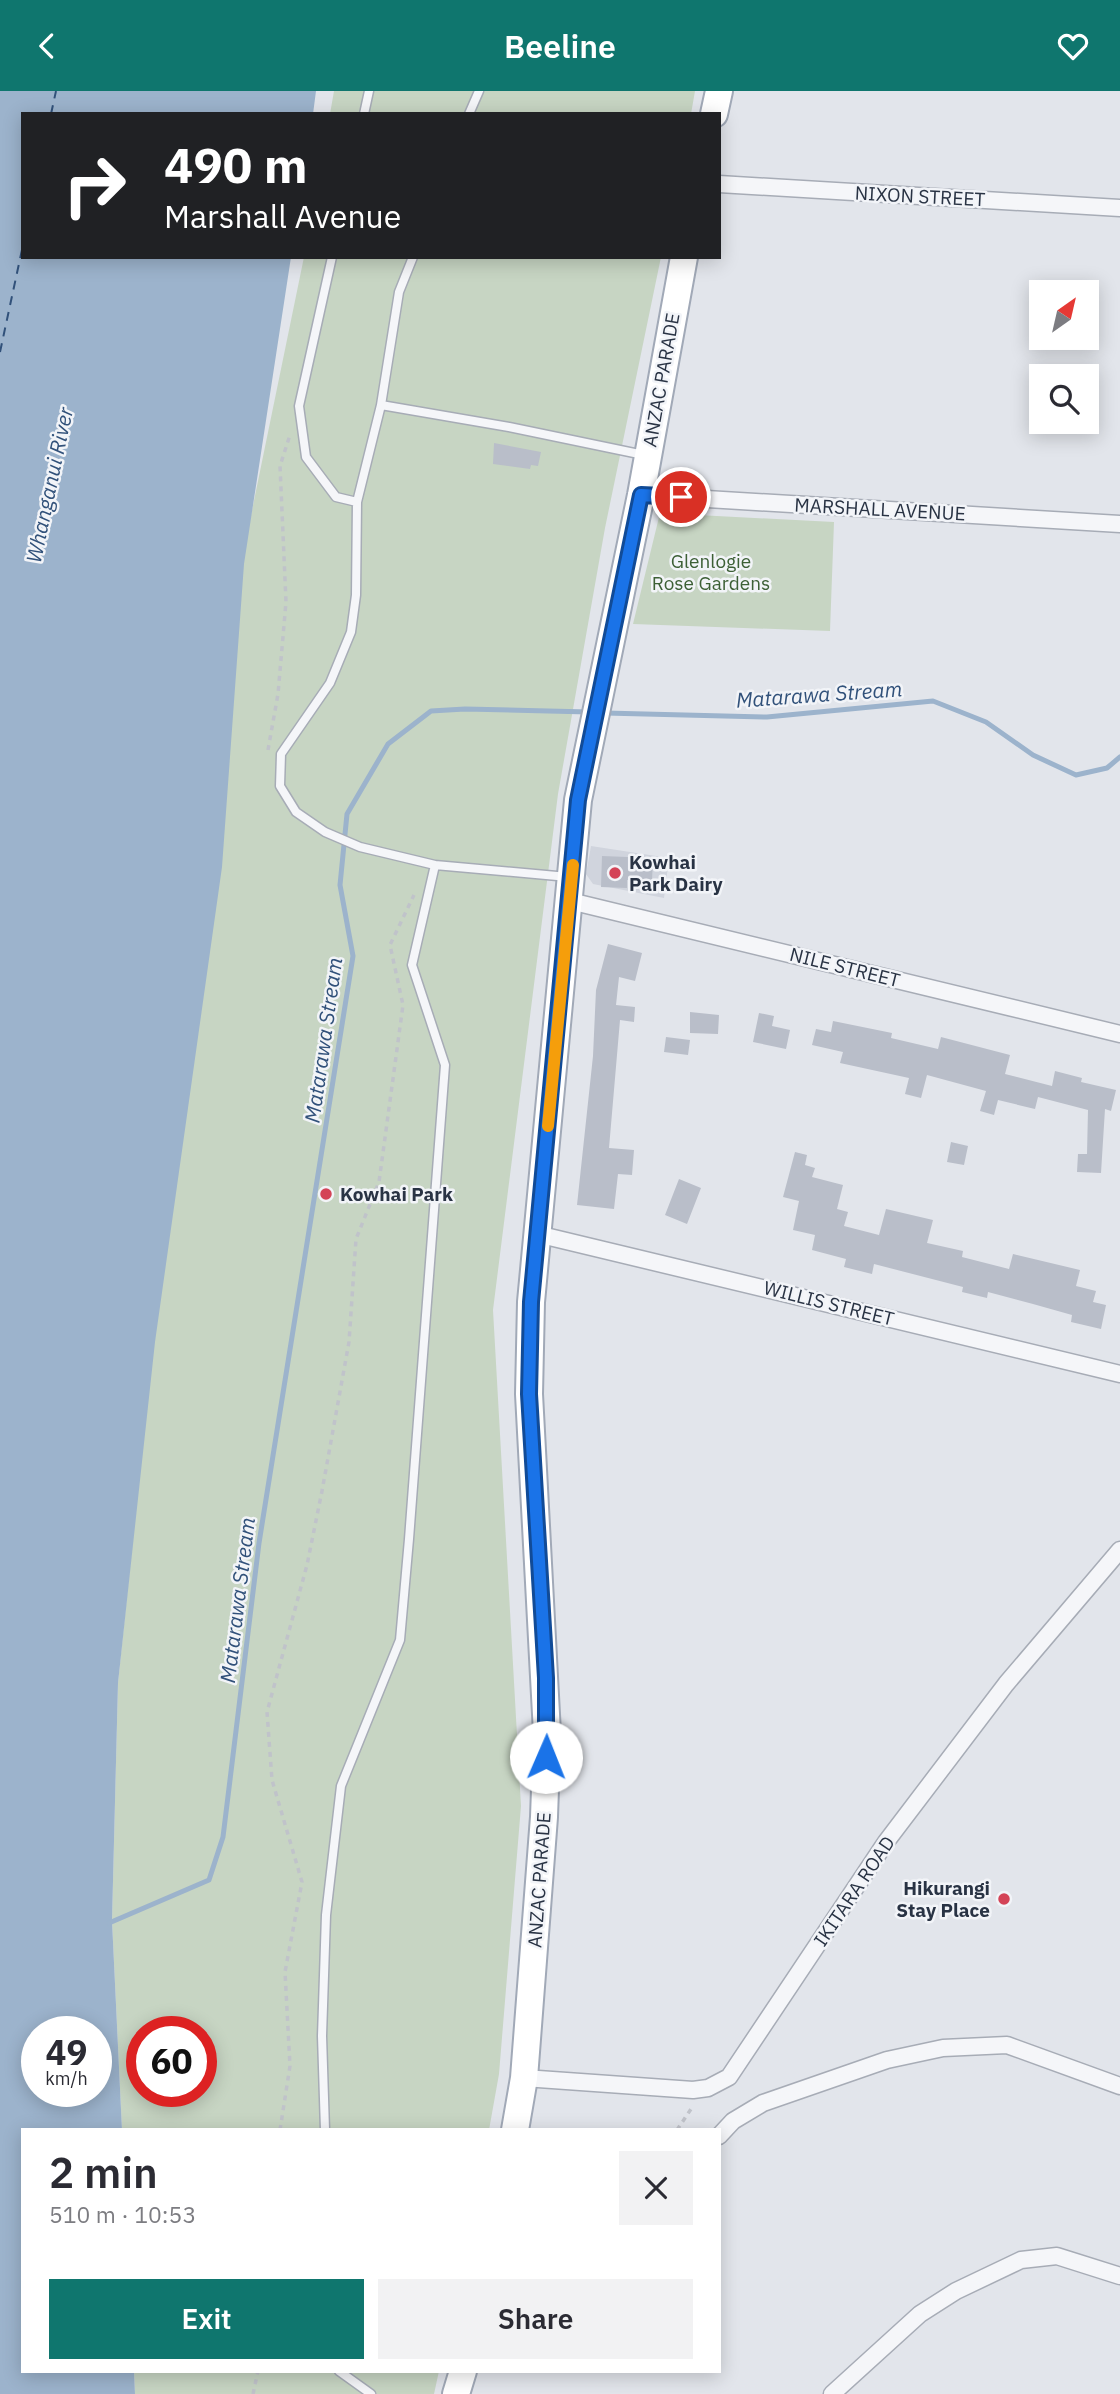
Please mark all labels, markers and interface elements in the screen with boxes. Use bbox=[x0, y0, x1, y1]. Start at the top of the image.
text: Beeline bbox=[504, 25, 616, 67]
icon: back bbox=[28, 27, 66, 65]
icon: heart bbox=[1054, 27, 1092, 65]
text: 490 m bbox=[164, 133, 308, 196]
icon: right bbox=[49, 140, 140, 231]
street label: NIXON STREET bbox=[854, 181, 986, 211]
text: Marshall Avenue bbox=[164, 195, 401, 237]
north arrow bbox=[1029, 280, 1099, 350]
map controls bbox=[1029, 280, 1099, 434]
street label: ANZAC PARADE bbox=[637, 311, 685, 449]
button: search bbox=[1029, 364, 1099, 434]
water label: Whanganui River bbox=[19, 403, 79, 565]
pin bbox=[651, 467, 711, 527]
icon: arrive bbox=[662, 478, 700, 516]
street label: MARSHALL AVENUE bbox=[794, 493, 966, 525]
park label: Glenlogie Rose Gardens bbox=[652, 549, 770, 595]
water label: Matarawa Stream bbox=[735, 674, 903, 714]
place label: Kowhai Park Dairy bbox=[629, 850, 723, 896]
marker: Kowhai Park Dairy bbox=[607, 865, 623, 881]
street label: NILE STREET bbox=[787, 942, 903, 992]
water label: Matarawa Stream bbox=[298, 956, 348, 1124]
place label: Kowhai Park bbox=[340, 1182, 453, 1206]
marker: Kowhai Park bbox=[318, 1186, 334, 1202]
street label: WILLIS STREET bbox=[761, 1275, 897, 1331]
water label: Matarawa Stream bbox=[213, 1516, 261, 1684]
position arrow bbox=[509, 1720, 583, 1794]
street label: ANZAC PARADE bbox=[522, 1811, 556, 1949]
street label: IKITARA ROAD bbox=[808, 1831, 900, 1951]
place label: Hikurangi Stay Place bbox=[896, 1876, 990, 1922]
marker: Hikurangi Stay Place bbox=[996, 1891, 1012, 1907]
speed limit sign: 60 bbox=[126, 2016, 217, 2107]
text: 49 bbox=[45, 2029, 88, 2075]
text: km/h bbox=[45, 2067, 88, 2090]
text: 2 min bbox=[49, 2145, 158, 2200]
button: close bbox=[619, 2151, 693, 2225]
text: 510 m · 10:53 bbox=[49, 2199, 196, 2229]
button: Exit bbox=[49, 2279, 364, 2359]
button: Share bbox=[378, 2279, 693, 2359]

